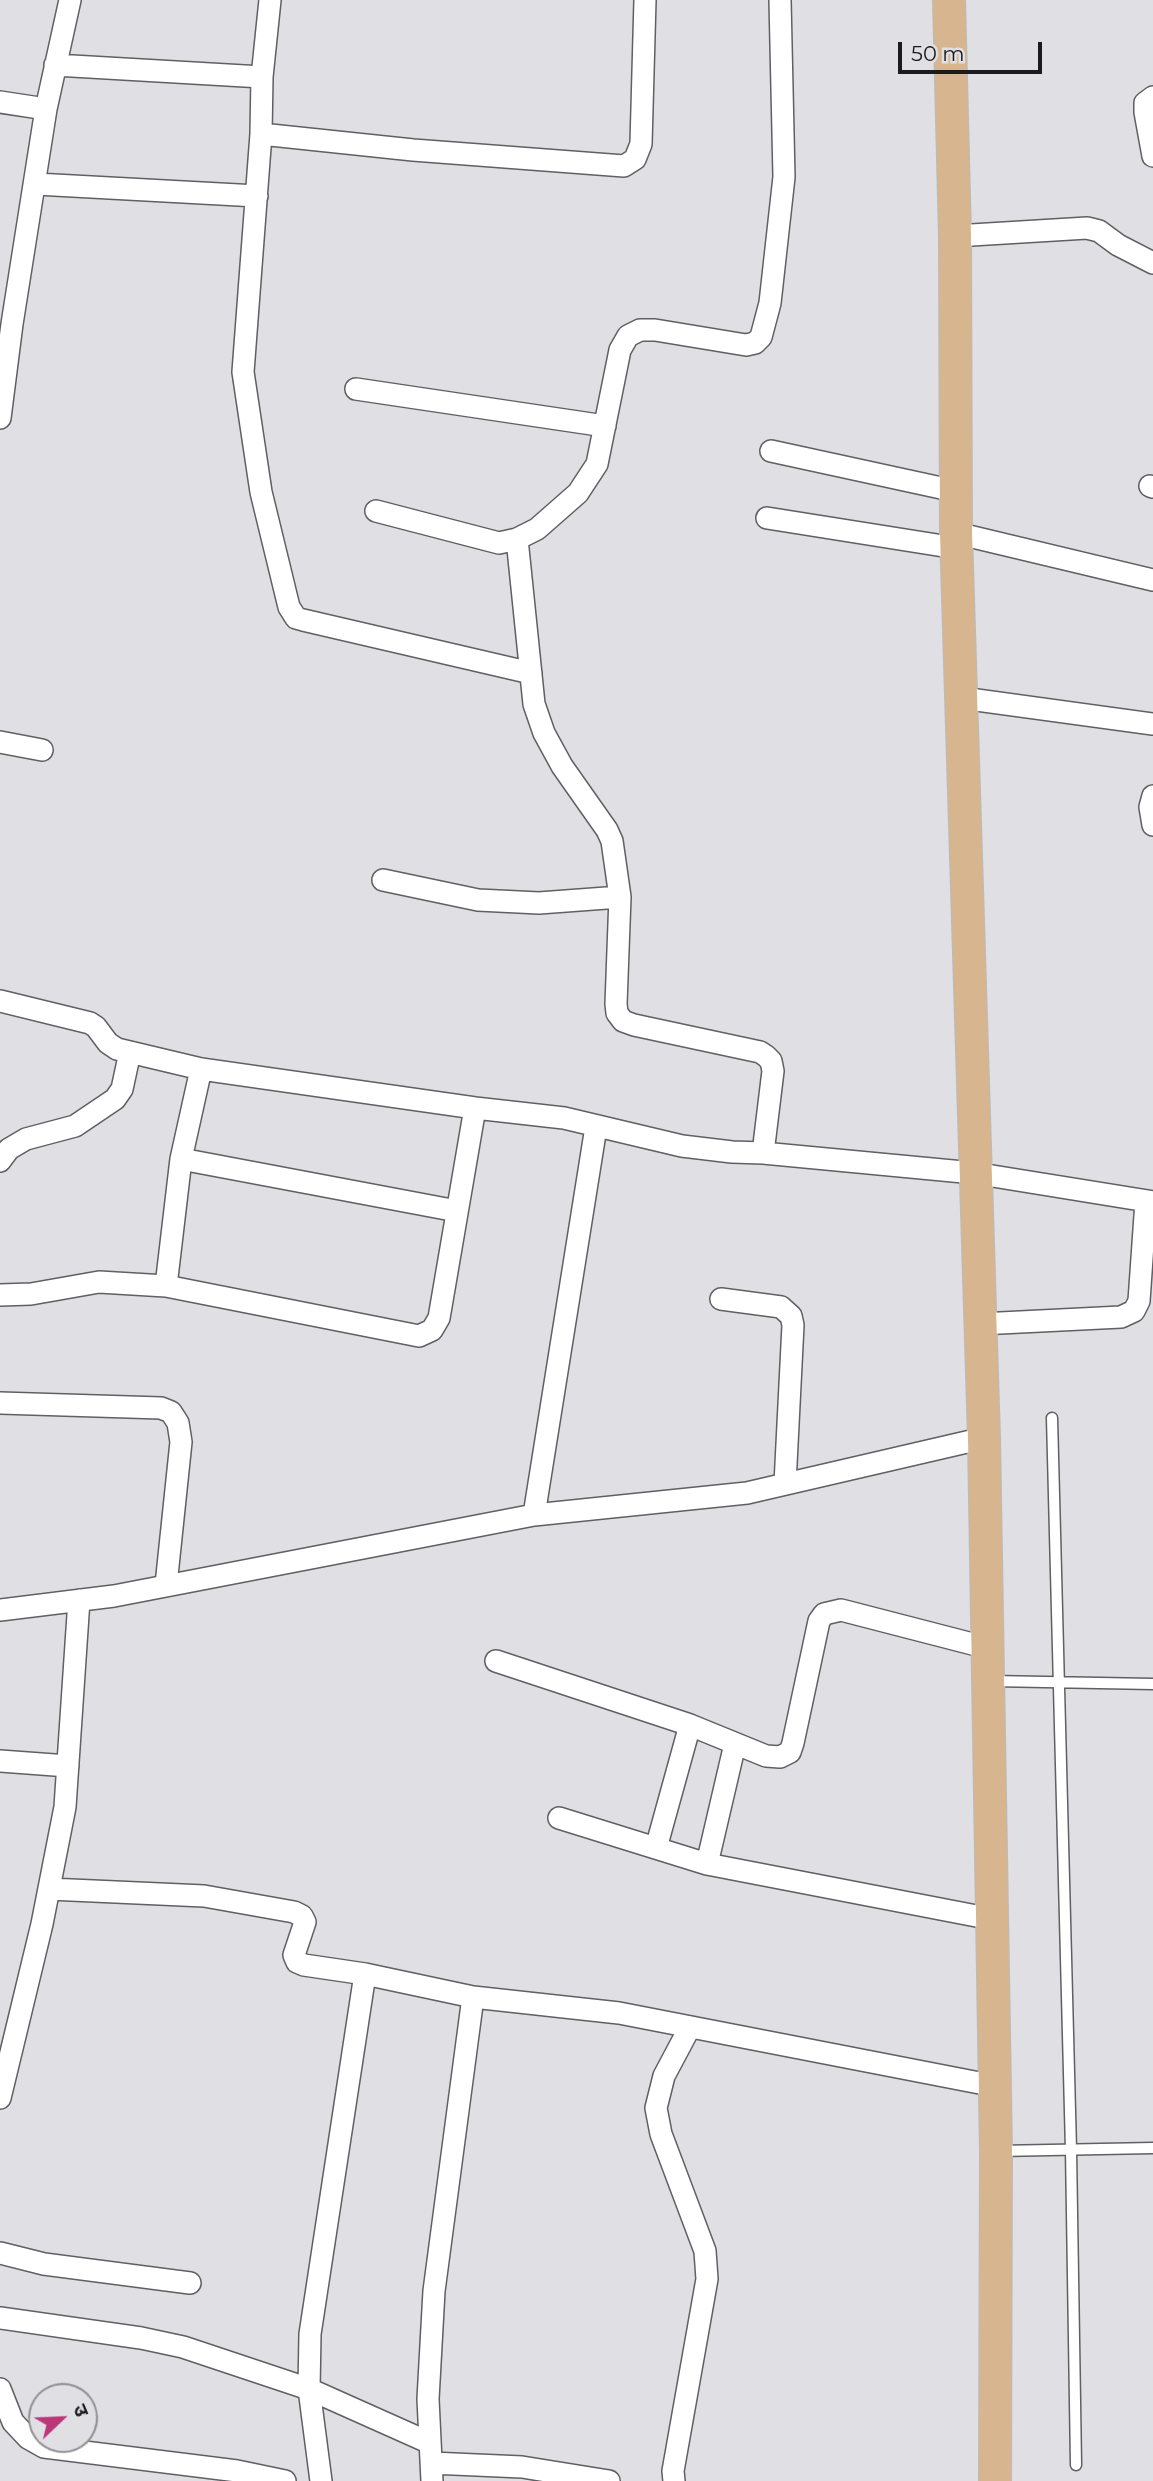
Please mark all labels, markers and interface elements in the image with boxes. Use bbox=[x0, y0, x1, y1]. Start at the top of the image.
scale bar bbox=[901, 28, 1044, 72]
text: 50 m bbox=[911, 41, 965, 66]
north arrow bbox=[28, 2383, 98, 2453]
text: उ bbox=[68, 2401, 94, 2420]

